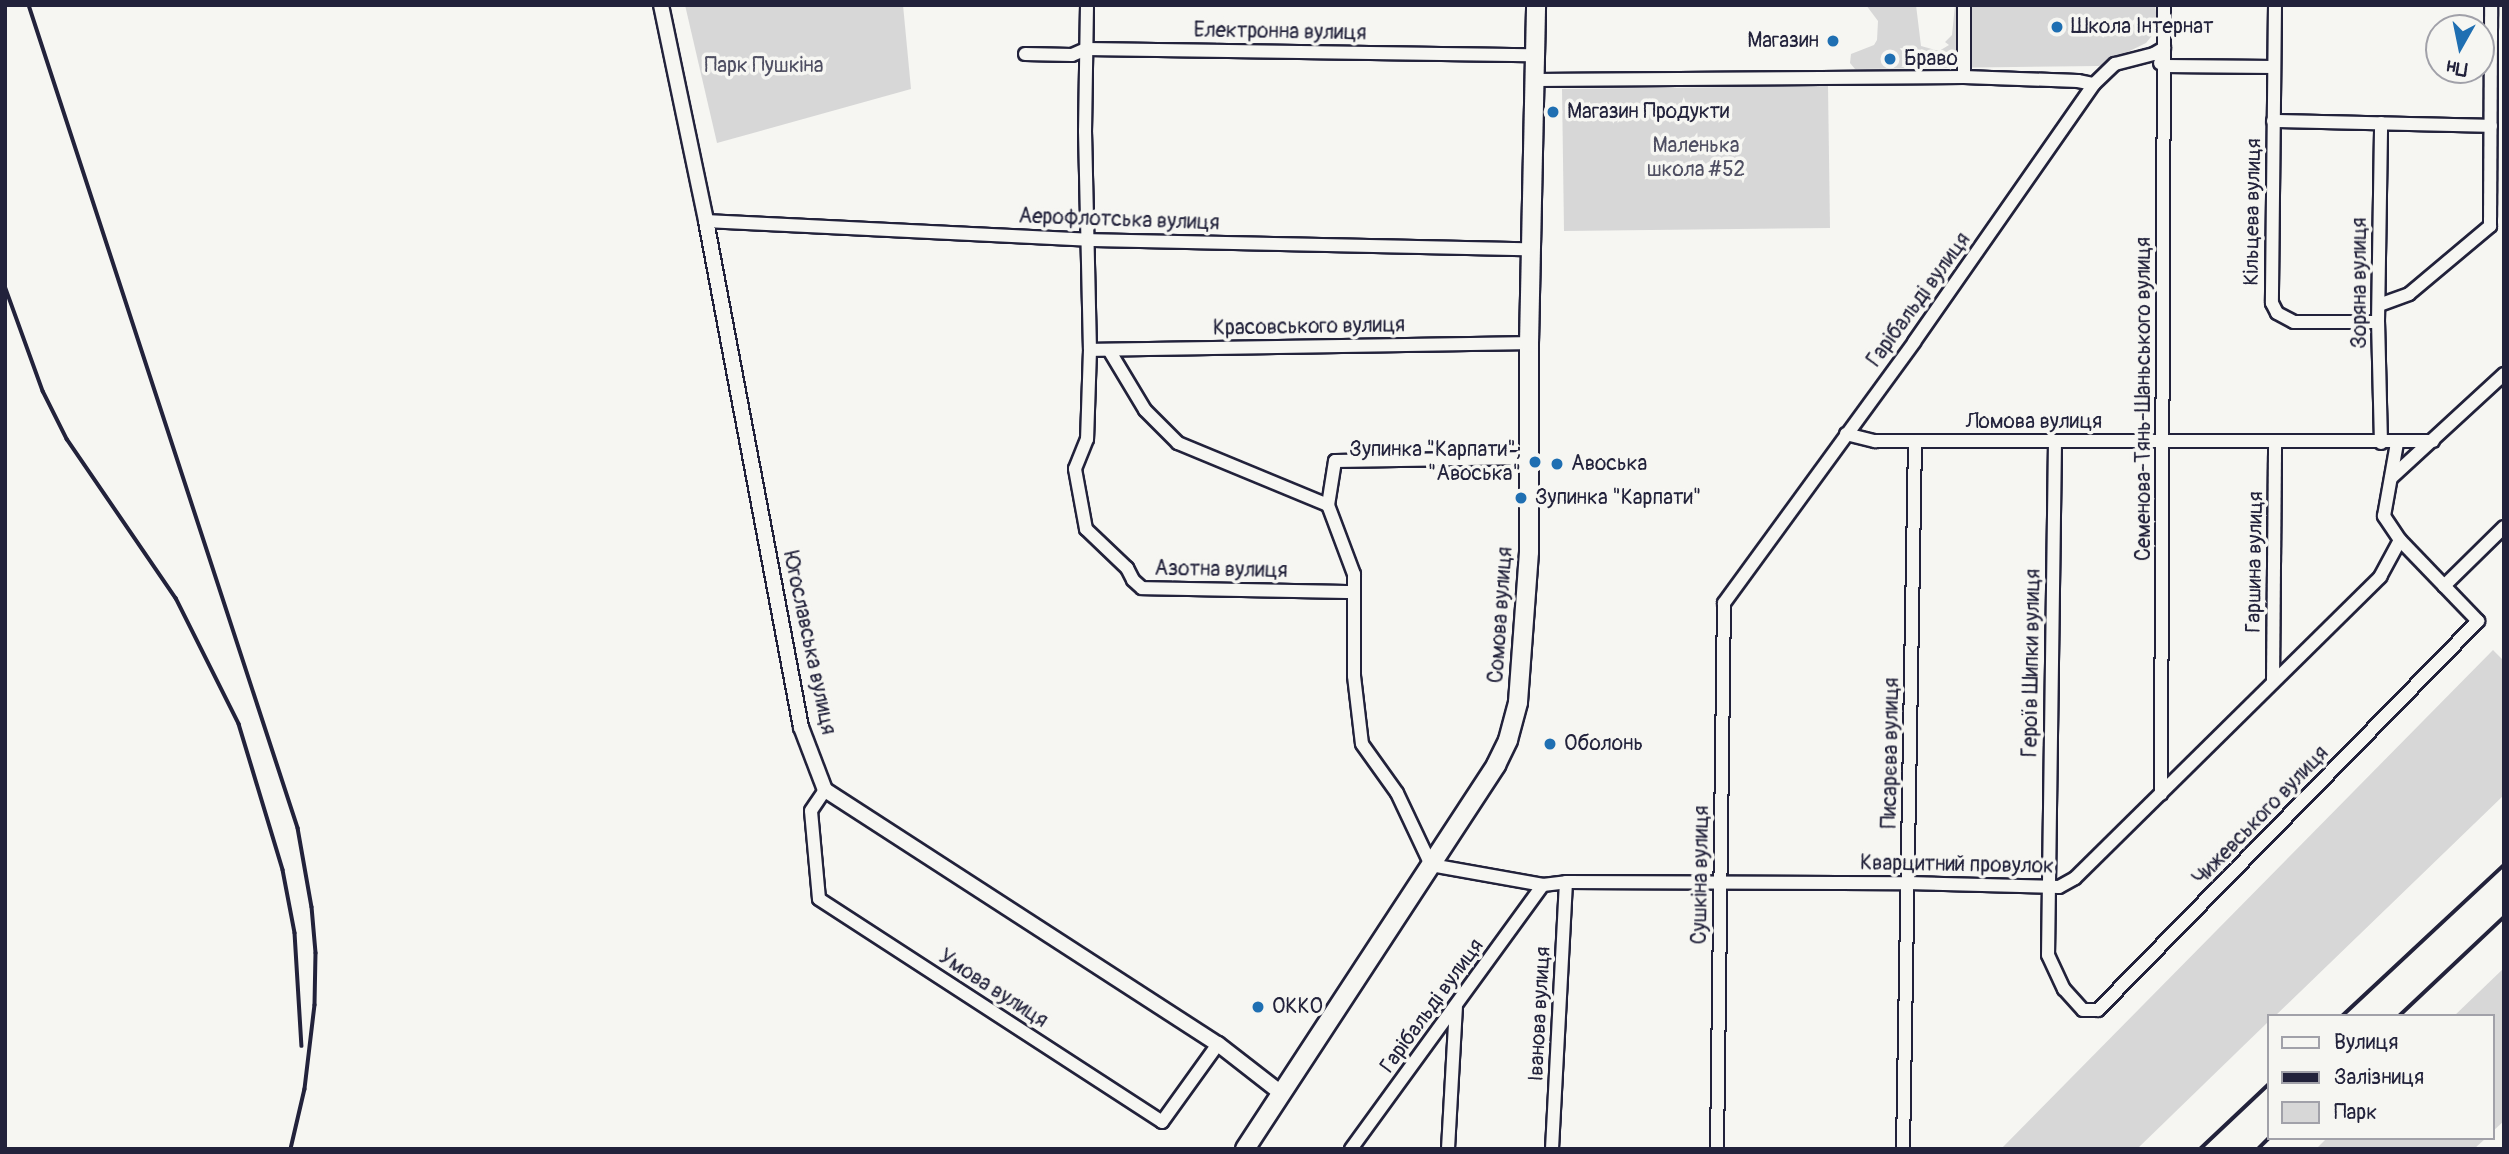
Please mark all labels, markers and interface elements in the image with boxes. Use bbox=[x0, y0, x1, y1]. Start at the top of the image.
place label: Школа Інтернат bbox=[2071, 14, 2214, 40]
north arrow bbox=[2425, 14, 2495, 84]
street label: Електронна вулиця bbox=[1193, 18, 1367, 46]
marker: Школа Інтернат bbox=[2049, 19, 2065, 35]
place label: Магазин bbox=[1747, 28, 1819, 54]
marker: Магазин bbox=[1825, 33, 1841, 49]
place label: Браво bbox=[1904, 46, 1958, 72]
marker: Браво bbox=[1882, 51, 1898, 67]
park label: Парк Пушкіна bbox=[705, 53, 823, 79]
text: Пн bbox=[2445, 54, 2469, 81]
place label: Магазин Продукти bbox=[1567, 99, 1729, 125]
marker: Магазин Продукти bbox=[1545, 104, 1561, 120]
park label: Маленька школа #52 bbox=[1647, 133, 1745, 183]
street label: Кільцева вулиця bbox=[2239, 138, 2267, 286]
street label: Аерофлотська вулиця bbox=[1018, 204, 1220, 236]
street label: Зоряна вулиця bbox=[2347, 217, 2373, 349]
street label: Гарібальді вулиця bbox=[1862, 228, 1976, 372]
street label: Семенова-Тянь-Шаньського вулиця bbox=[2131, 237, 2157, 561]
street label: Красовського вулиця bbox=[1213, 313, 1405, 341]
street label: Ломова вулиця bbox=[1966, 409, 2102, 435]
place label: Зупинка "Карпати", "Авоська" bbox=[1349, 437, 1521, 487]
place label: Авоська bbox=[1571, 451, 1647, 477]
marker: Зупинка "Карпати", "Авоська" bbox=[1527, 454, 1543, 470]
marker: Авоська bbox=[1549, 456, 1565, 472]
place label: Зупинка "Карпати" bbox=[1535, 485, 1701, 511]
marker: Зупинка "Карпати" bbox=[1513, 490, 1529, 506]
street label: Гаршина вулиця bbox=[2241, 491, 2269, 633]
street label: Сомова вулиця bbox=[1484, 546, 1518, 684]
street label: Югославська вулиця bbox=[777, 549, 841, 737]
street label: Азотна вулиця bbox=[1154, 556, 1288, 584]
street label: Героїв Шипки вулиця bbox=[2018, 569, 2046, 757]
street label: Писарєва вулиця bbox=[1877, 677, 1905, 829]
place label: Оболонь bbox=[1564, 731, 1643, 757]
marker: Оболонь bbox=[1542, 736, 1558, 752]
street label: Чижевського вулиця bbox=[2188, 741, 2334, 891]
street label: Сушкіна вулиця bbox=[1687, 805, 1715, 945]
street label: Кварцитний провулок bbox=[1860, 851, 2054, 879]
street label: Гарібальді вулиця bbox=[1375, 934, 1489, 1078]
street label: Умова вулиця bbox=[934, 944, 1052, 1034]
street label: Іванова вулиця bbox=[1524, 946, 1556, 1082]
place label: ОККО bbox=[1272, 994, 1323, 1020]
marker: ОККО bbox=[1250, 999, 1266, 1015]
legend bbox=[2268, 1014, 2495, 1140]
text: Вулиця bbox=[2334, 1029, 2398, 1056]
text: Залізниця bbox=[2334, 1064, 2424, 1091]
text: Парк bbox=[2334, 1099, 2377, 1126]

